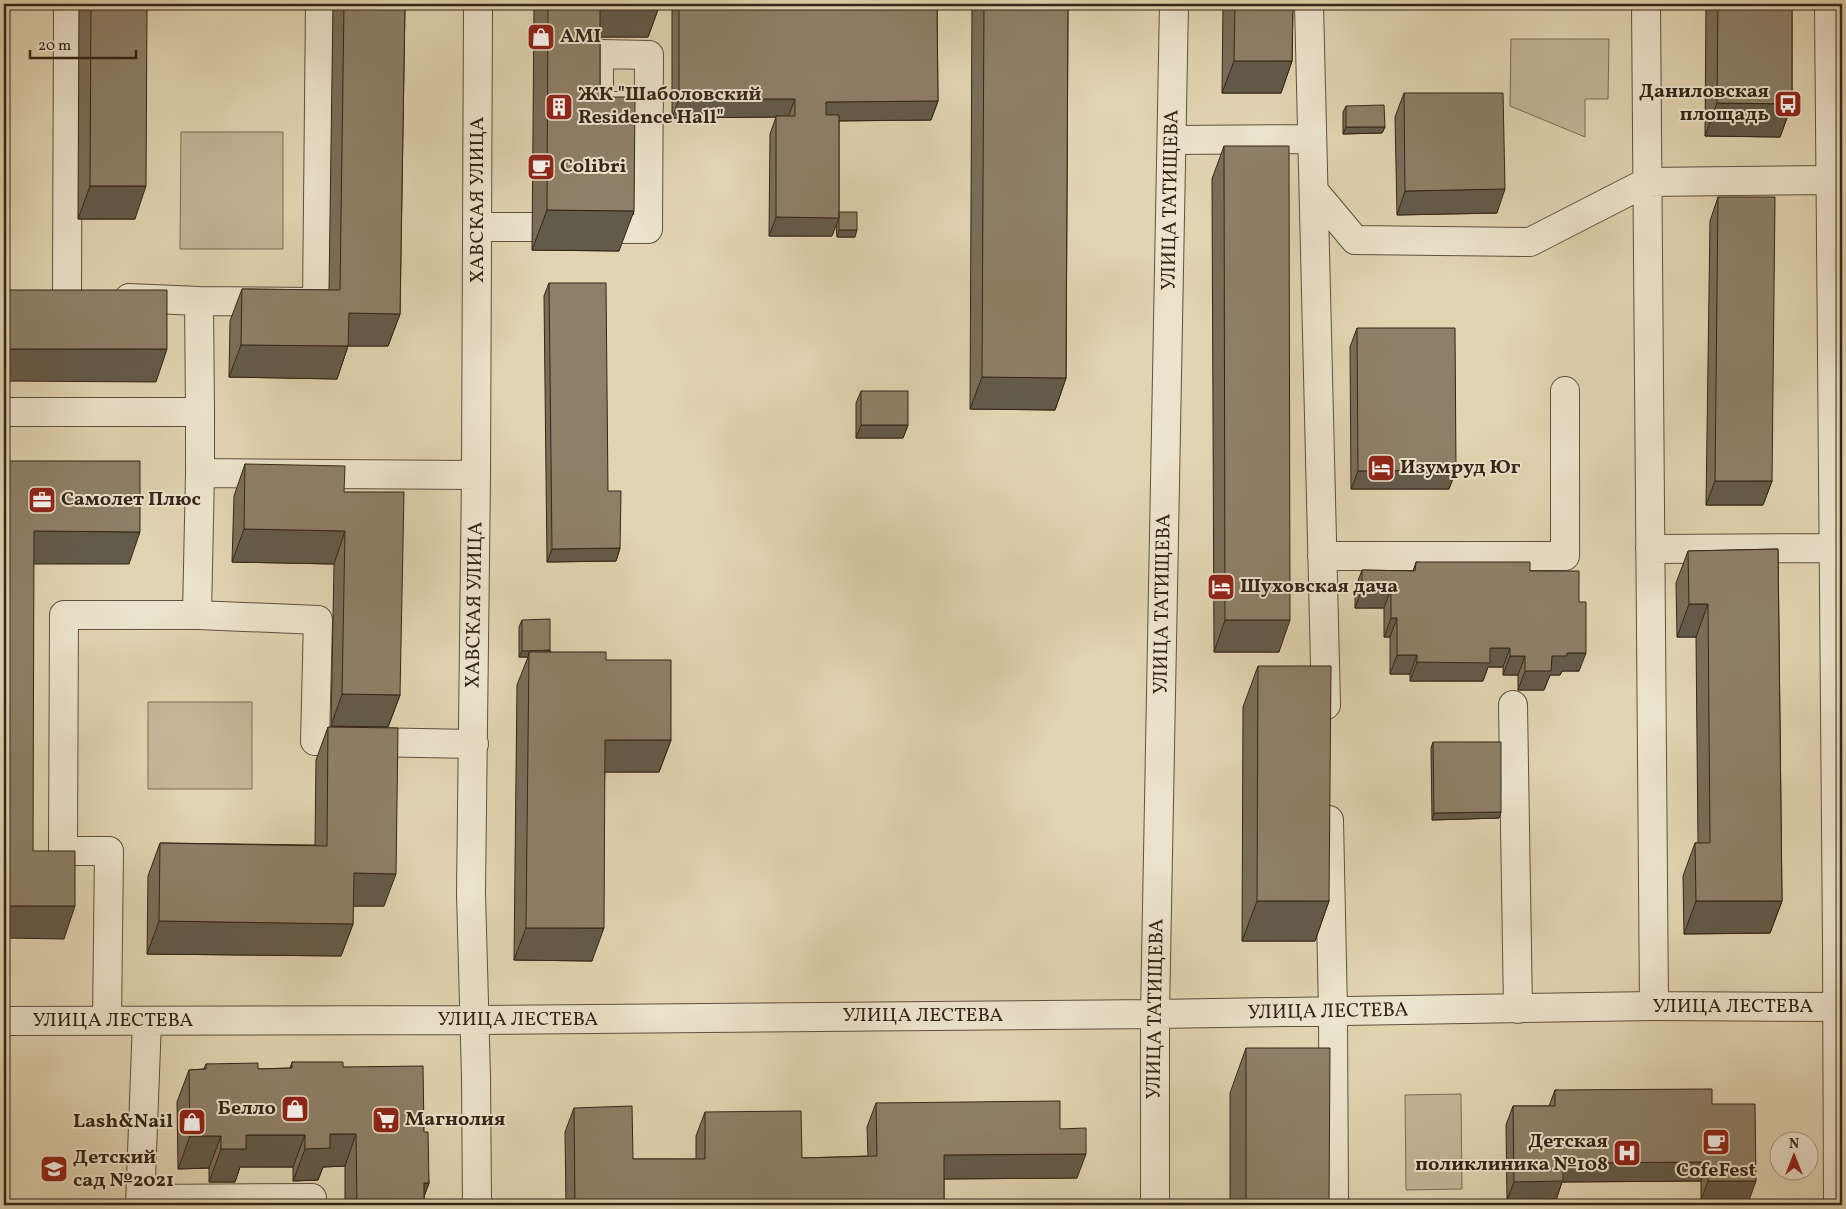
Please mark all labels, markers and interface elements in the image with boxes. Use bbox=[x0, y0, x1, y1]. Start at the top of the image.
shop icon: AMI bbox=[526, 22, 556, 52]
place label: AMI bbox=[560, 23, 601, 51]
scale bar bbox=[30, 28, 136, 60]
text: 20 m bbox=[38, 36, 71, 57]
place label: Даниловская площадь bbox=[1639, 78, 1769, 129]
place label: ЖК "Шаболовский Residence Hall" bbox=[578, 81, 762, 132]
bus stop icon: Даниловская площадь bbox=[1773, 89, 1803, 119]
building icon: ЖК "Шаболовский Residence Hall" bbox=[544, 92, 574, 122]
street label: УЛИЦА ТАТИЩЕВА bbox=[1155, 109, 1187, 291]
street label: ХАВСКАЯ УЛИЦА bbox=[464, 117, 492, 283]
cafe icon: Colibri bbox=[526, 152, 556, 182]
place label: Colibri bbox=[560, 153, 627, 181]
hotel icon: Изумруд Юг bbox=[1366, 453, 1396, 483]
place label: Изумруд Юг bbox=[1400, 454, 1521, 482]
office icon: Самолет Плюс bbox=[27, 485, 57, 515]
place label: Самолет Плюс bbox=[61, 486, 201, 514]
street label: УЛИЦА ТАТИЩЕВА bbox=[1147, 513, 1179, 695]
street label: ХАВСКАЯ УЛИЦА bbox=[460, 521, 490, 689]
hotel icon: Шуховская дача bbox=[1206, 572, 1236, 602]
place label: Шуховская дача bbox=[1240, 573, 1398, 601]
street label: УЛИЦА ТАТИЩЕВА bbox=[1140, 918, 1172, 1100]
street label: УЛИЦА ЛЕСТЕВА bbox=[1653, 993, 1813, 1021]
street label: УЛИЦА ЛЕСТЕВА bbox=[1247, 997, 1409, 1027]
street label: УЛИЦА ЛЕСТЕВА bbox=[843, 1002, 1003, 1030]
street label: УЛИЦА ЛЕСТЕВА bbox=[438, 1006, 598, 1034]
street label: УЛИЦА ЛЕСТЕВА bbox=[33, 1007, 193, 1035]
shop icon: Белло bbox=[280, 1094, 310, 1124]
place label: Белло bbox=[218, 1095, 276, 1123]
supermarket icon: Магнолия bbox=[371, 1105, 401, 1135]
place label: Магнолия bbox=[405, 1106, 505, 1134]
shop icon: Lash&Nail bbox=[177, 1107, 207, 1137]
place label: Lash&Nail bbox=[73, 1108, 173, 1136]
cafe icon: CofeFest bbox=[1701, 1127, 1731, 1157]
place label: Детская поликлиника №108 bbox=[1415, 1128, 1608, 1179]
north arrow bbox=[1768, 1132, 1818, 1182]
text: N bbox=[1789, 1135, 1799, 1154]
hospital icon: Детская поликлиника №108 bbox=[1612, 1138, 1642, 1168]
place label: Детский сад №2021 bbox=[73, 1144, 174, 1195]
school or university icon: Детский сад №2021 bbox=[39, 1154, 69, 1184]
place label: CofeFest bbox=[1676, 1157, 1756, 1185]

